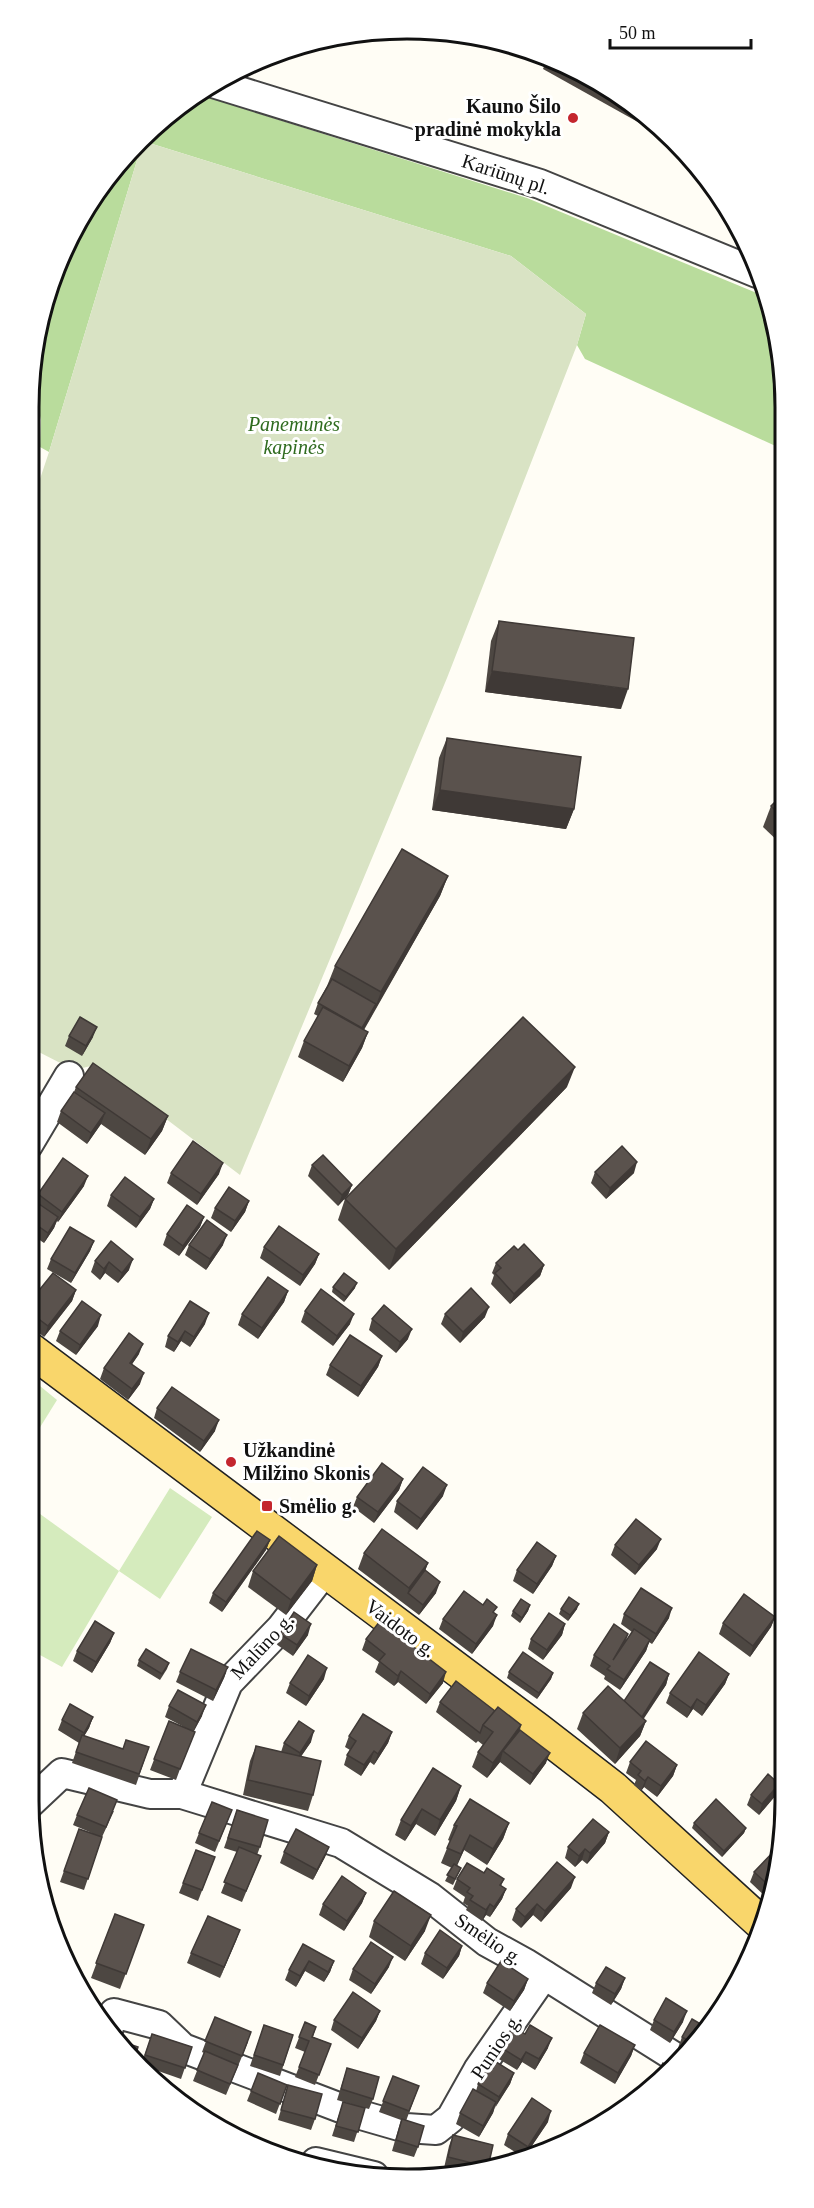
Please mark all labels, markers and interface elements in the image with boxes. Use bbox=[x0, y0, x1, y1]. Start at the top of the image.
scale bar bbox=[610, 12, 751, 50]
text: 50 m bbox=[619, 23, 656, 43]
place label: Kauno Šilo pradinė mokykla bbox=[415, 94, 561, 141]
marker: Kauno Šilo pradinė mokykla bbox=[566, 111, 580, 125]
street label: Kariūnų pl. bbox=[459, 149, 553, 199]
park label: Panemunės kapinės bbox=[247, 413, 340, 459]
place label: Užkandinė Milžino Skonis bbox=[243, 1439, 370, 1484]
marker: Užkandinė Milžino Skonis bbox=[224, 1455, 238, 1469]
place label: Smėlio g. bbox=[279, 1495, 357, 1518]
marker: Smėlio g. bbox=[260, 1499, 274, 1513]
street label: Vaidoto g. bbox=[361, 1594, 440, 1662]
street label: Malūno g. bbox=[226, 1608, 299, 1684]
street label: Smėlio g. bbox=[451, 1908, 527, 1970]
street label: Punios g. bbox=[466, 2009, 527, 2084]

